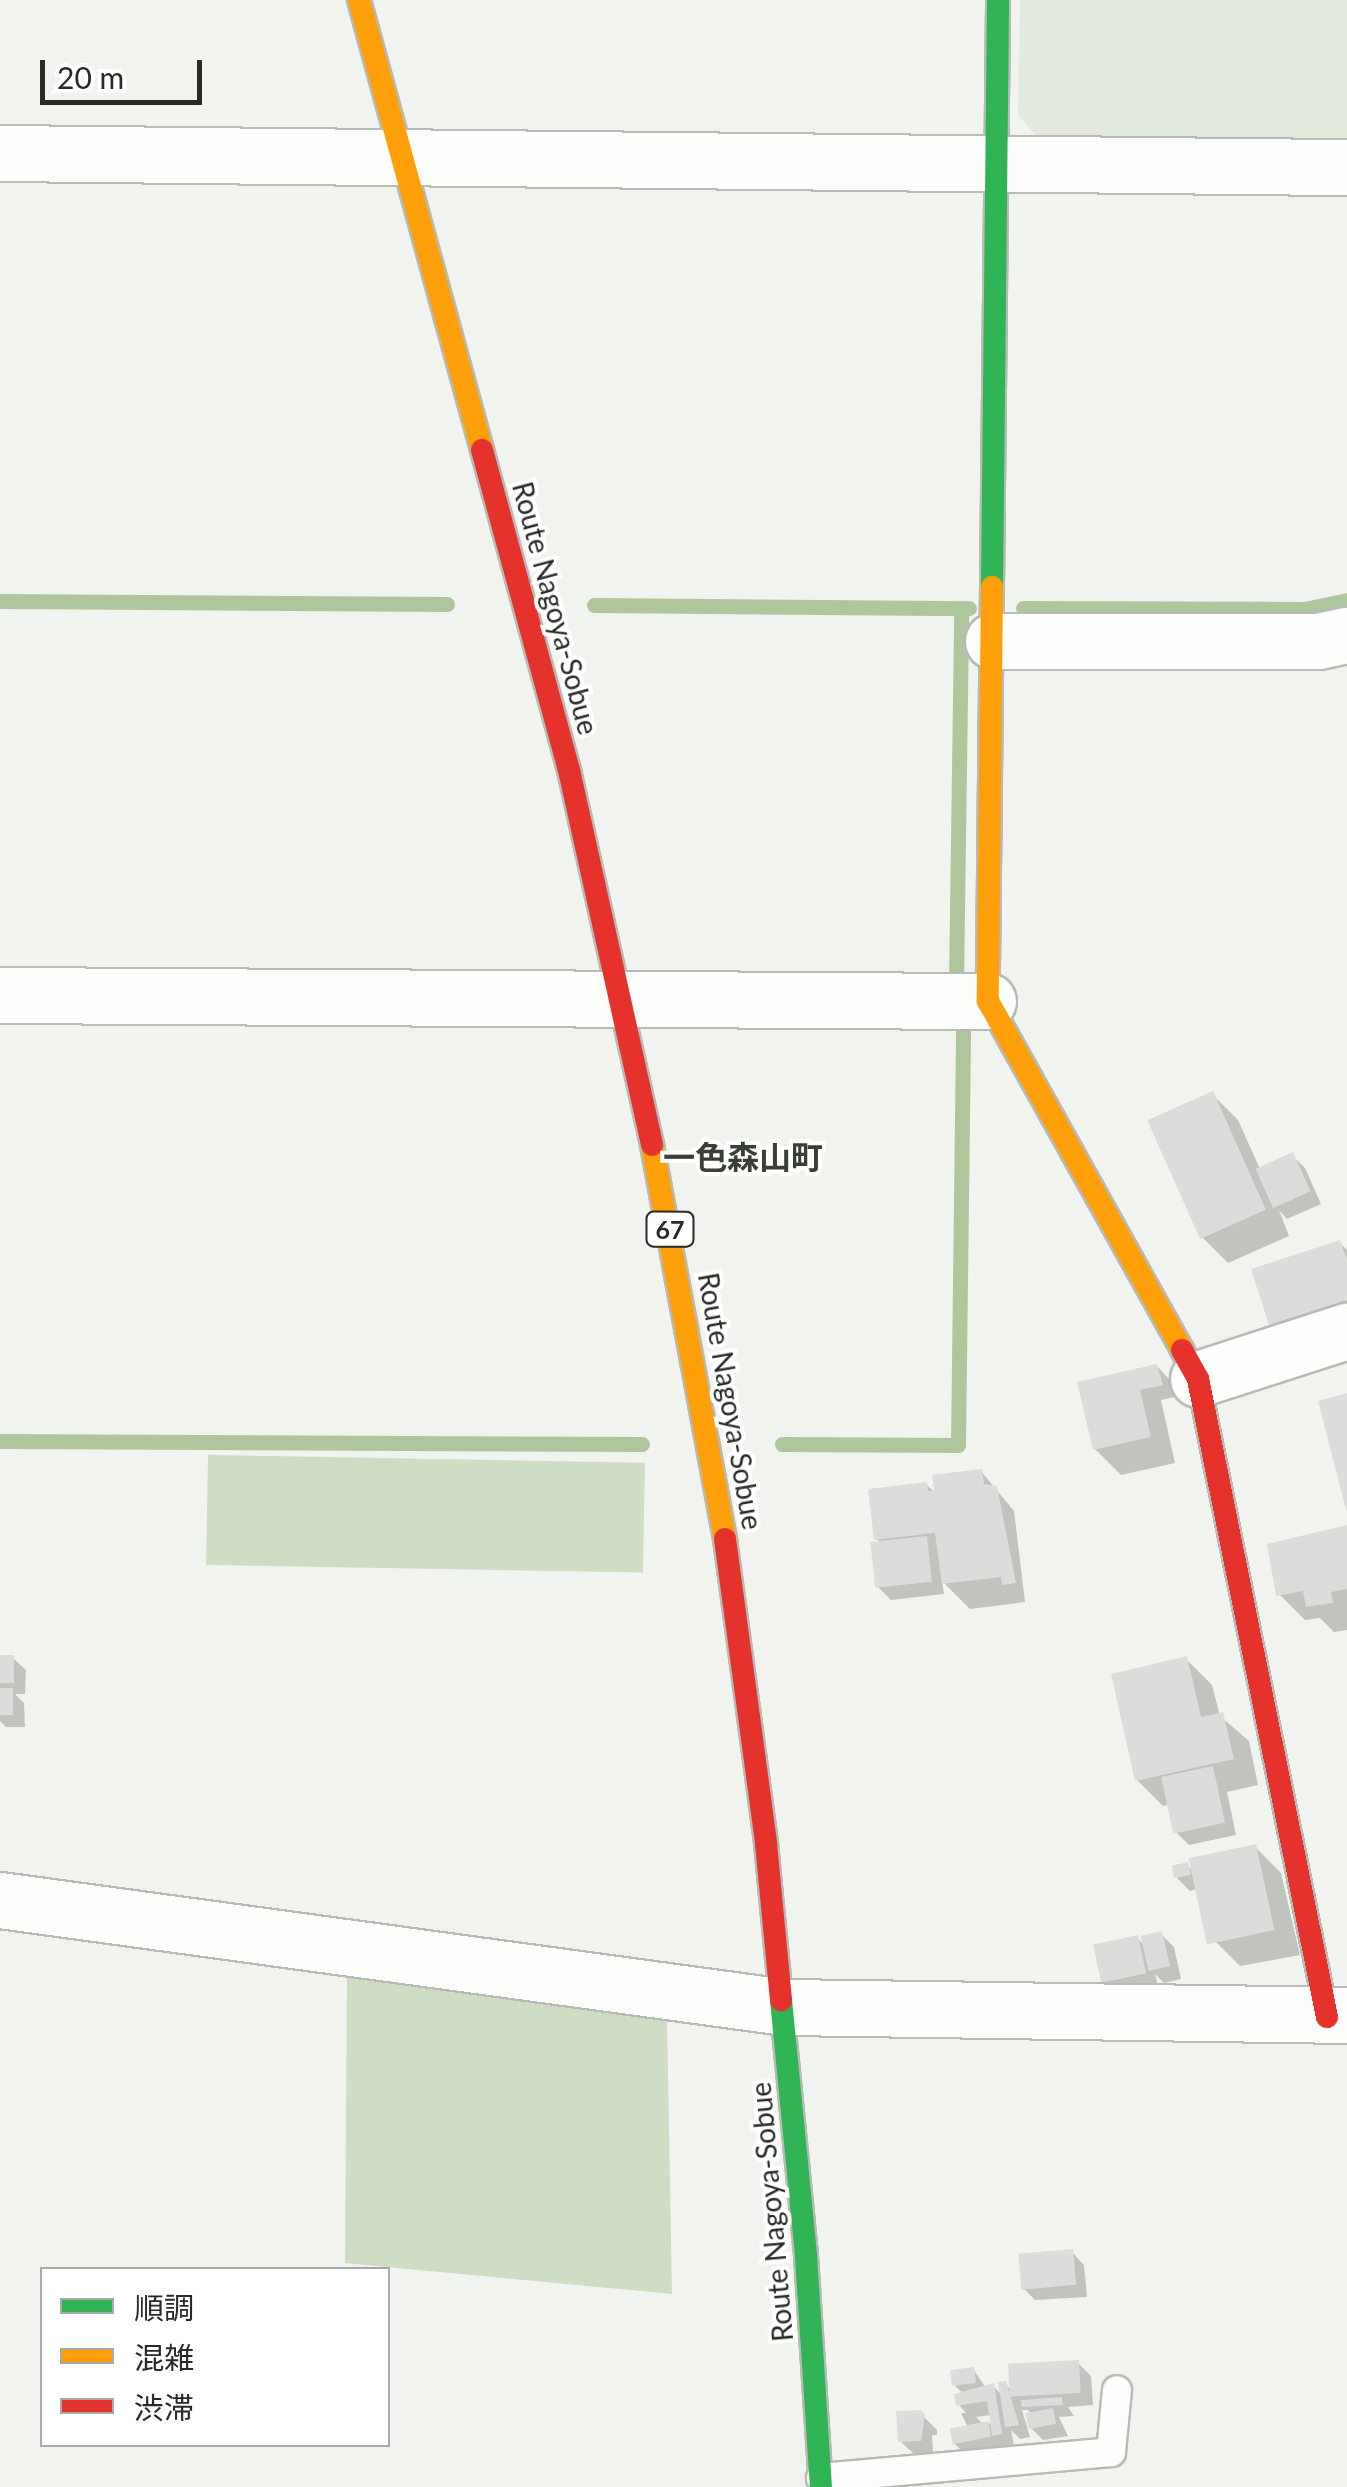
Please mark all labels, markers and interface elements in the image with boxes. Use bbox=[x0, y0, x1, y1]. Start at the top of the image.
scale bar bbox=[45, 40, 208, 102]
text: 20 m bbox=[57, 59, 124, 95]
street label: Route Nagoya-Sobue bbox=[506, 478, 606, 738]
district label: 一色森山町 bbox=[663, 1138, 823, 1176]
road number: 67 bbox=[645, 1209, 695, 1249]
street label: Route Nagoya-Sobue bbox=[692, 1270, 770, 1532]
street label: Route Nagoya-Sobue bbox=[743, 2081, 799, 2343]
legend bbox=[40, 2267, 390, 2447]
text: 順調 bbox=[134, 2289, 194, 2325]
text: 混雑 bbox=[134, 2339, 194, 2375]
text: 渋滞 bbox=[134, 2389, 194, 2425]

